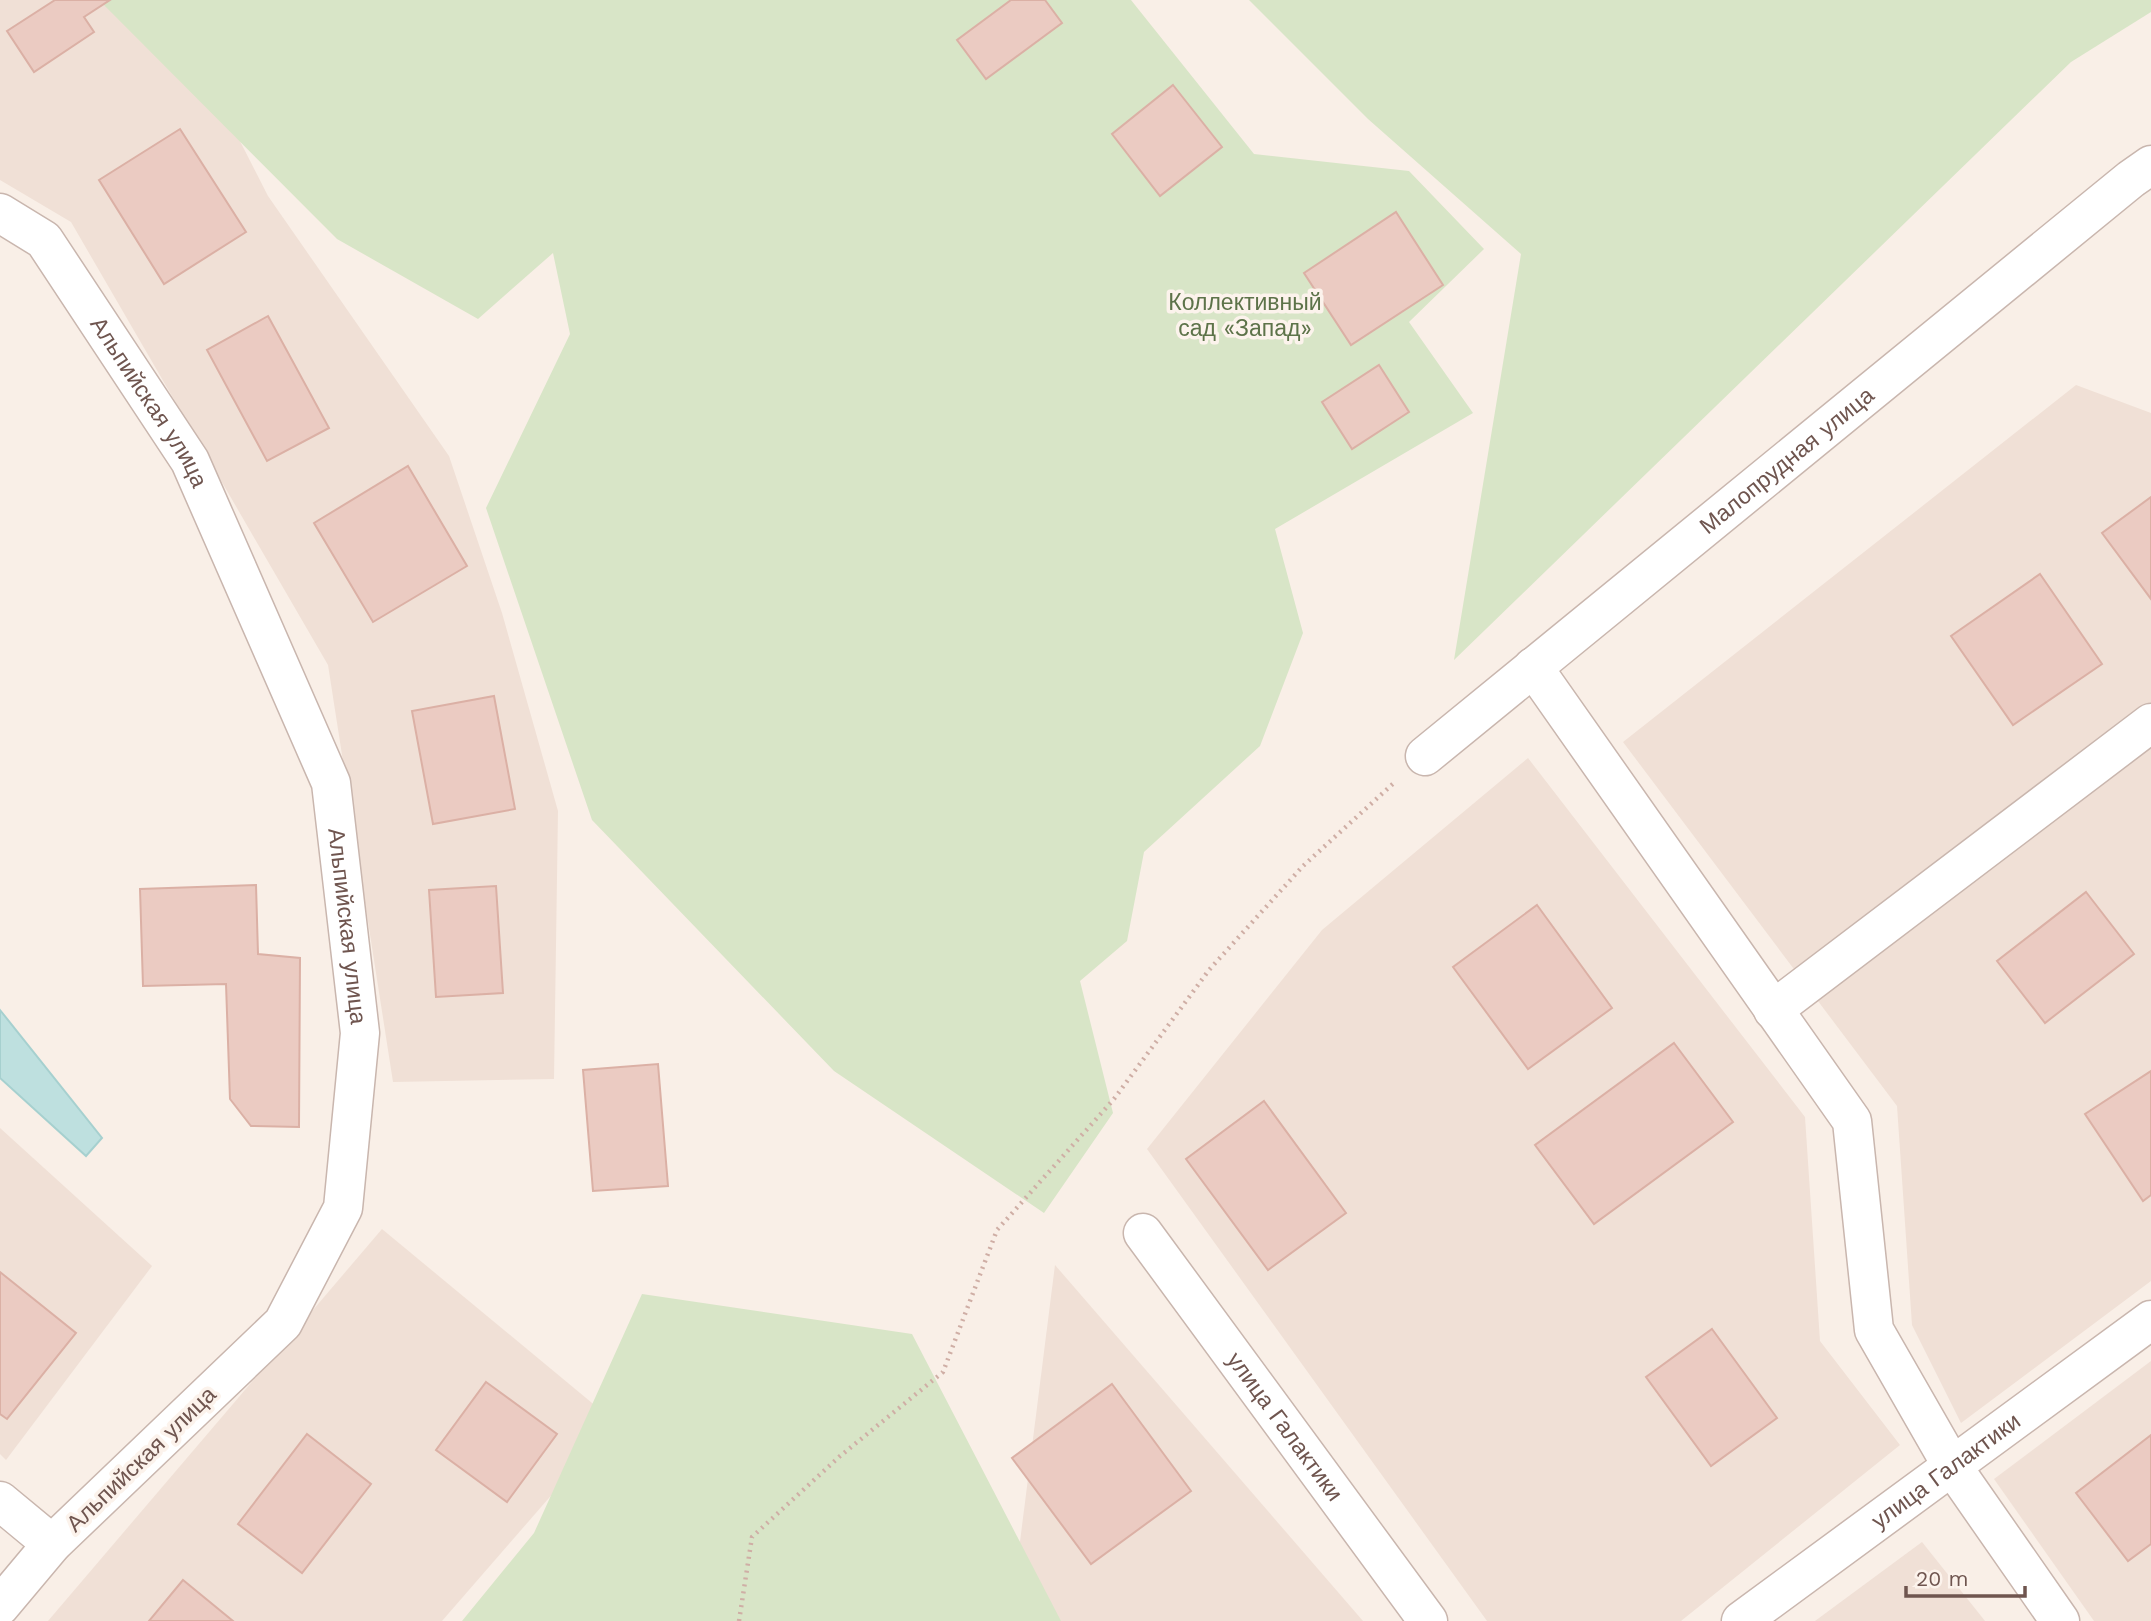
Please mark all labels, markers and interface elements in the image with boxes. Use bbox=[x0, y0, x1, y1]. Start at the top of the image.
park label: Коллективный сад «Запад» bbox=[1168, 289, 1322, 342]
street label: Альпийская улица bbox=[85, 312, 213, 492]
street label: Малопрудная улица bbox=[1694, 382, 1880, 540]
street label: Альпийская улица bbox=[322, 826, 372, 1026]
street label: улица Галактики bbox=[1221, 1347, 1348, 1506]
street label: Альпийская улица bbox=[61, 1381, 222, 1538]
street label: улица Галактики bbox=[1866, 1408, 2026, 1535]
scale bar bbox=[1906, 1554, 2025, 1598]
text: 20 m bbox=[1916, 1566, 1968, 1591]

